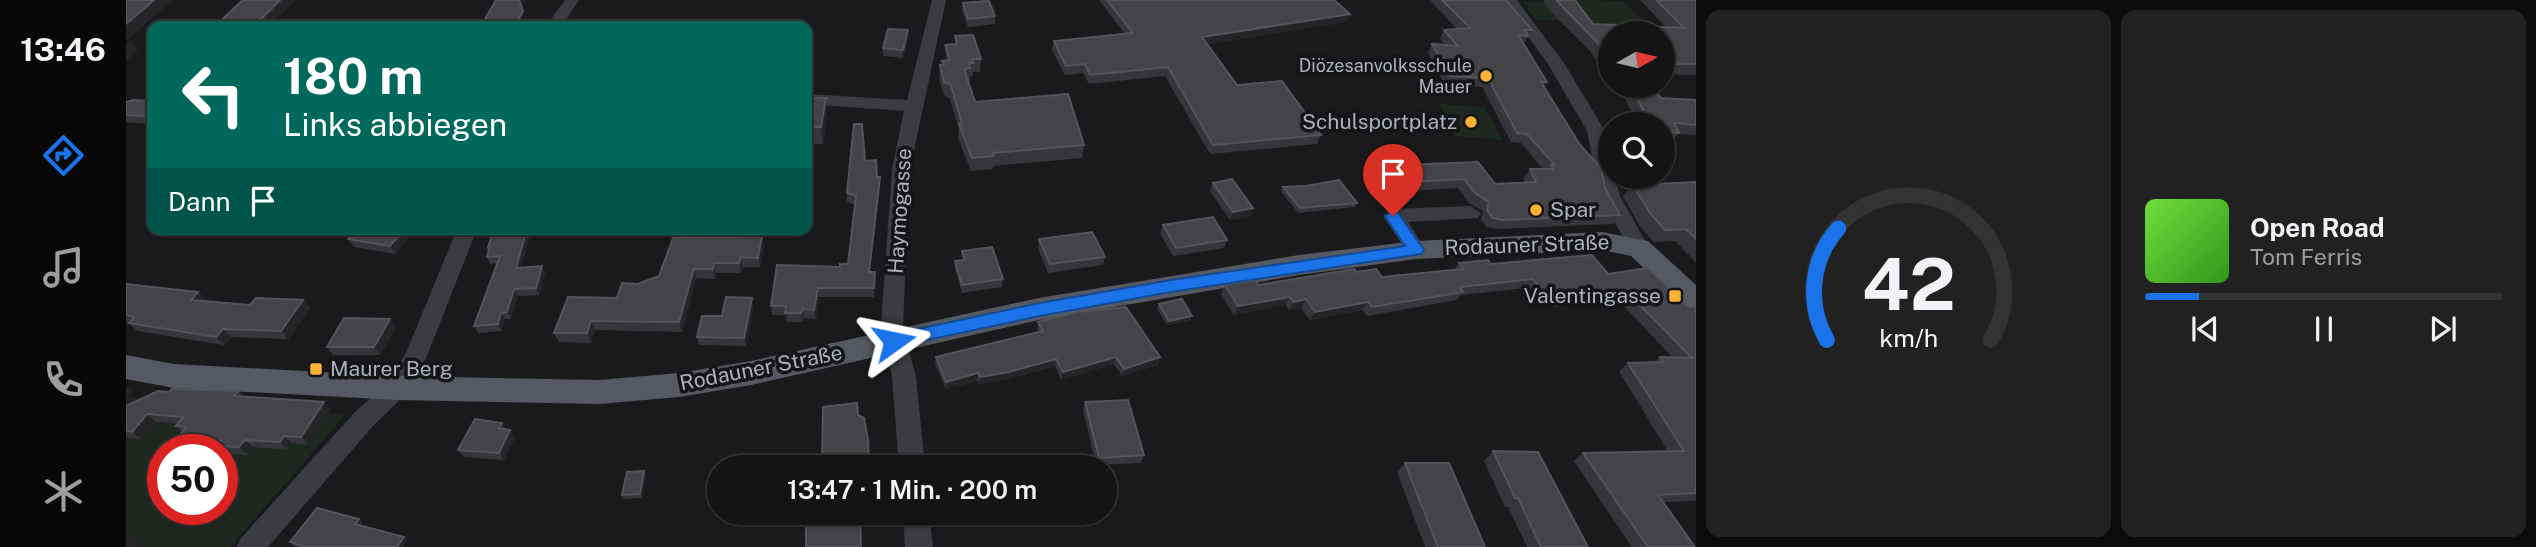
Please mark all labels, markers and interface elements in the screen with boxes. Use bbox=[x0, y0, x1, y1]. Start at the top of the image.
north arrow bbox=[1598, 21, 1675, 98]
map controls bbox=[1598, 21, 1675, 189]
text: 13:46 bbox=[20, 31, 106, 68]
text: 180 m bbox=[283, 47, 423, 105]
icon: left bbox=[168, 49, 259, 140]
place label: Diözesanvolksschule Mauer bbox=[1299, 55, 1472, 97]
marker: Diözesanvolksschule Mauer bbox=[1478, 68, 1494, 84]
text: Links abbiegen bbox=[283, 106, 507, 143]
place label: Schulsportplatz bbox=[1302, 109, 1457, 134]
button: search bbox=[1598, 112, 1675, 189]
marker: Schulsportplatz bbox=[1463, 114, 1479, 130]
icon: directions bbox=[39, 131, 88, 180]
pin bbox=[1363, 144, 1423, 216]
street label: Haymogasse bbox=[883, 147, 916, 275]
icon: arrive bbox=[1374, 155, 1412, 193]
icon: arrive bbox=[244, 182, 282, 220]
text: Dann bbox=[168, 186, 230, 217]
place label: Spar bbox=[1550, 197, 1596, 222]
marker: Spar bbox=[1528, 202, 1544, 218]
text: Open Road bbox=[2250, 212, 2385, 243]
street label: Rodauner Straße bbox=[1444, 229, 1610, 260]
text: 42 bbox=[1862, 241, 1955, 326]
icon: music bbox=[39, 243, 88, 292]
text: Tom Ferris bbox=[2250, 243, 2362, 270]
place label: Valentingasse bbox=[1524, 283, 1661, 308]
marker: Valentingasse bbox=[1667, 288, 1683, 304]
position arrow bbox=[857, 304, 931, 378]
icon: previous bbox=[2186, 310, 2224, 348]
icon: pause bbox=[2305, 310, 2343, 348]
icon: next bbox=[2424, 310, 2462, 348]
text: km/h bbox=[1879, 322, 1938, 352]
street label: Rodauner Straße bbox=[677, 339, 844, 396]
icon: phone bbox=[39, 355, 88, 404]
place label: Maurer Berg bbox=[330, 356, 453, 381]
marker: Maurer Berg bbox=[308, 361, 324, 377]
speed limit sign: 50 bbox=[147, 434, 238, 525]
icon: climate bbox=[39, 467, 88, 516]
text: 13:47 · 1 Min. · 200 m bbox=[787, 474, 1037, 505]

